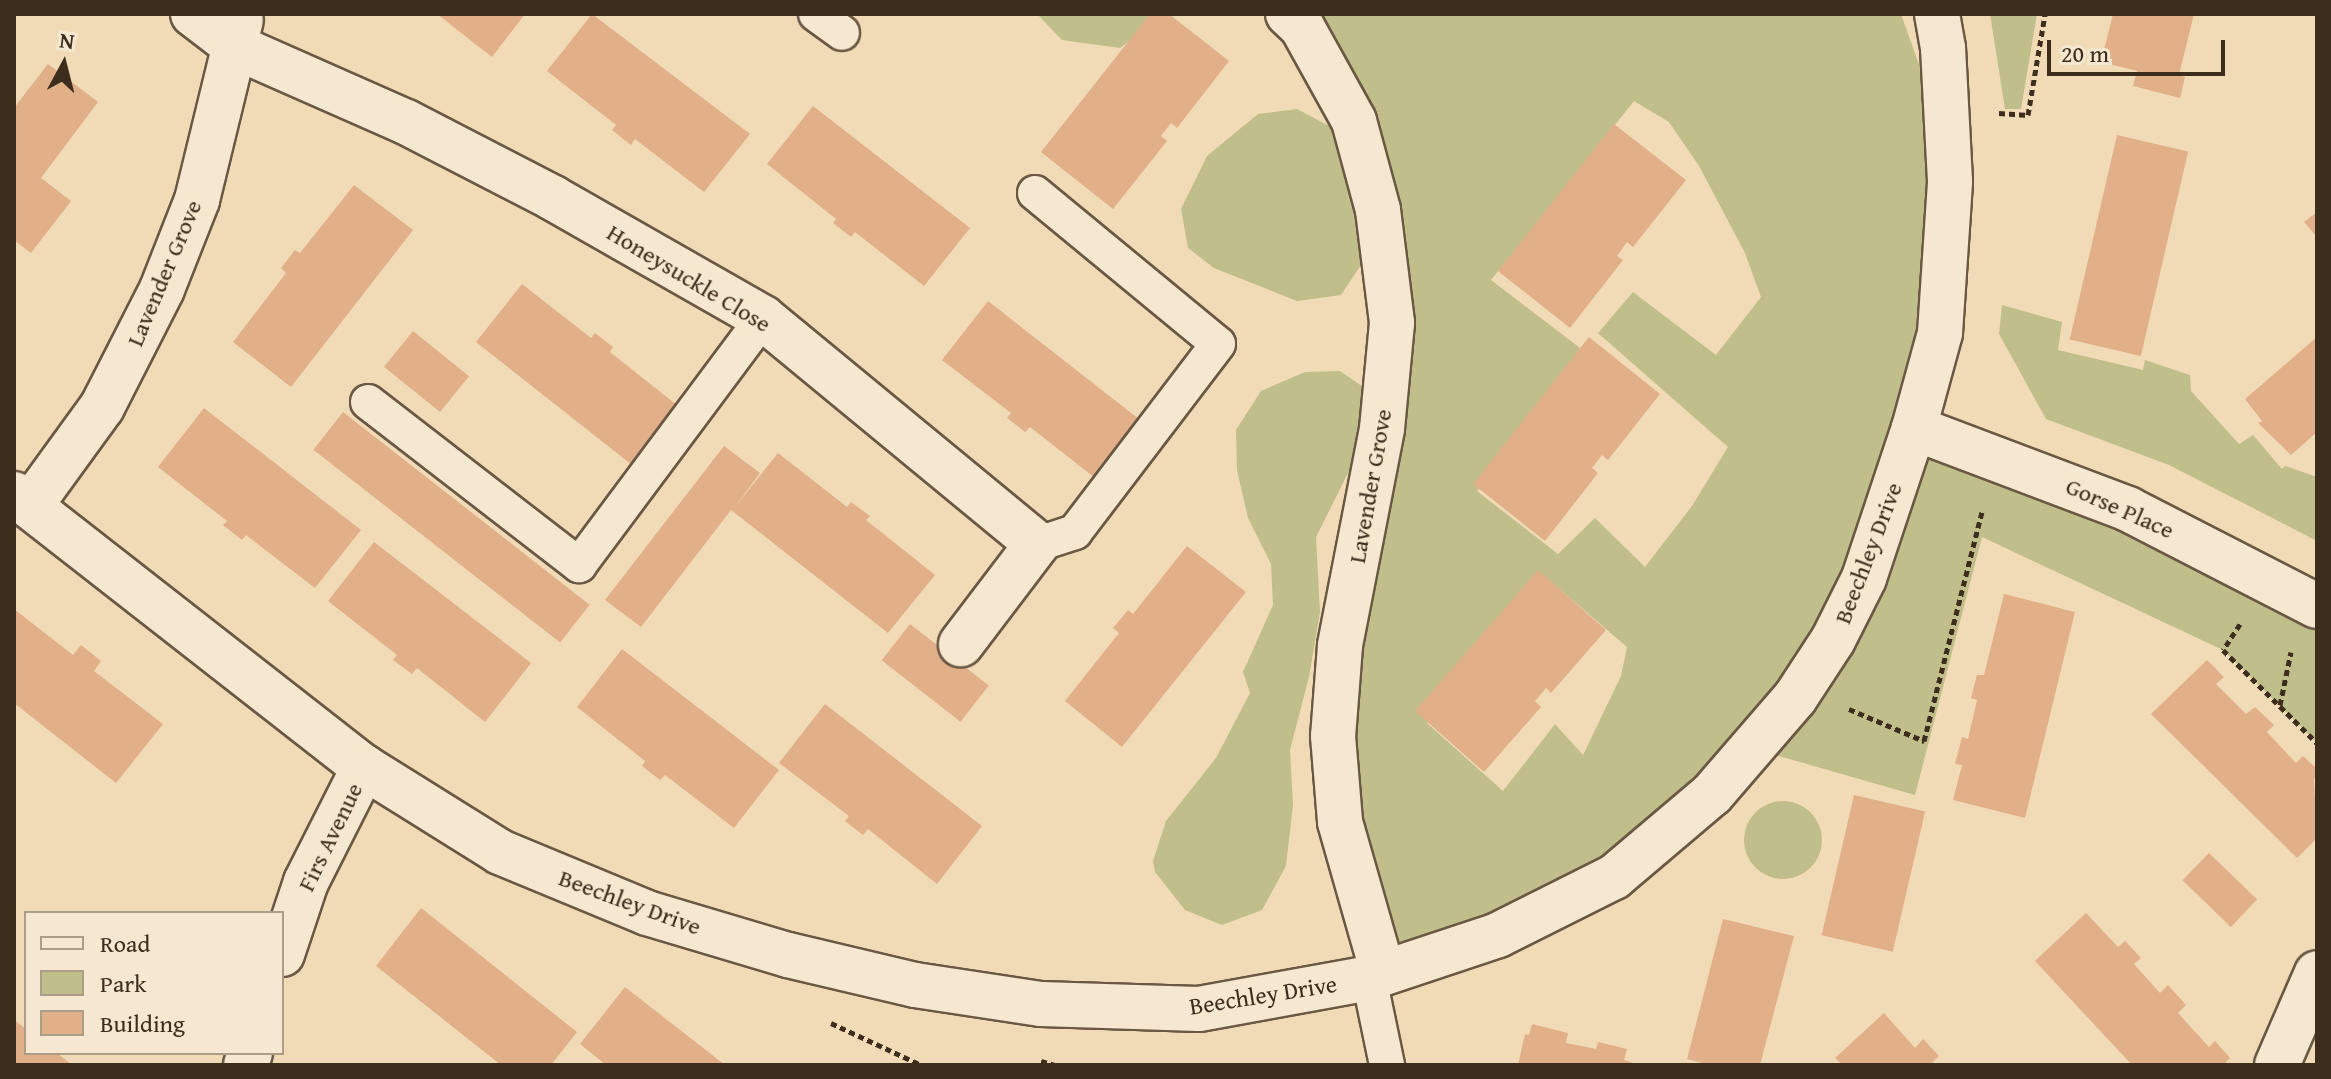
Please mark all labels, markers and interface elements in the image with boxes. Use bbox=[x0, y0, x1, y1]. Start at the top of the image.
text: N bbox=[58, 23, 76, 57]
north arrow bbox=[24, 24, 104, 104]
scale bar bbox=[2051, 24, 2229, 74]
text: 20 m bbox=[2061, 36, 2109, 71]
street label: Lavender Grove bbox=[120, 196, 208, 350]
street label: Honeysuckle Close bbox=[602, 218, 776, 338]
street label: Lavender Grove bbox=[1342, 407, 1398, 565]
street label: Gorse Place bbox=[2062, 471, 2178, 545]
street label: Beechley Drive bbox=[1828, 478, 1908, 628]
street label: Firs Avenue bbox=[291, 778, 369, 896]
street label: Beechley Drive bbox=[555, 863, 705, 941]
legend bbox=[24, 911, 284, 1055]
text: Road bbox=[100, 926, 150, 961]
text: Park bbox=[100, 966, 146, 1001]
street label: Beechley Drive bbox=[1187, 969, 1339, 1021]
text: Building bbox=[100, 1006, 185, 1041]

